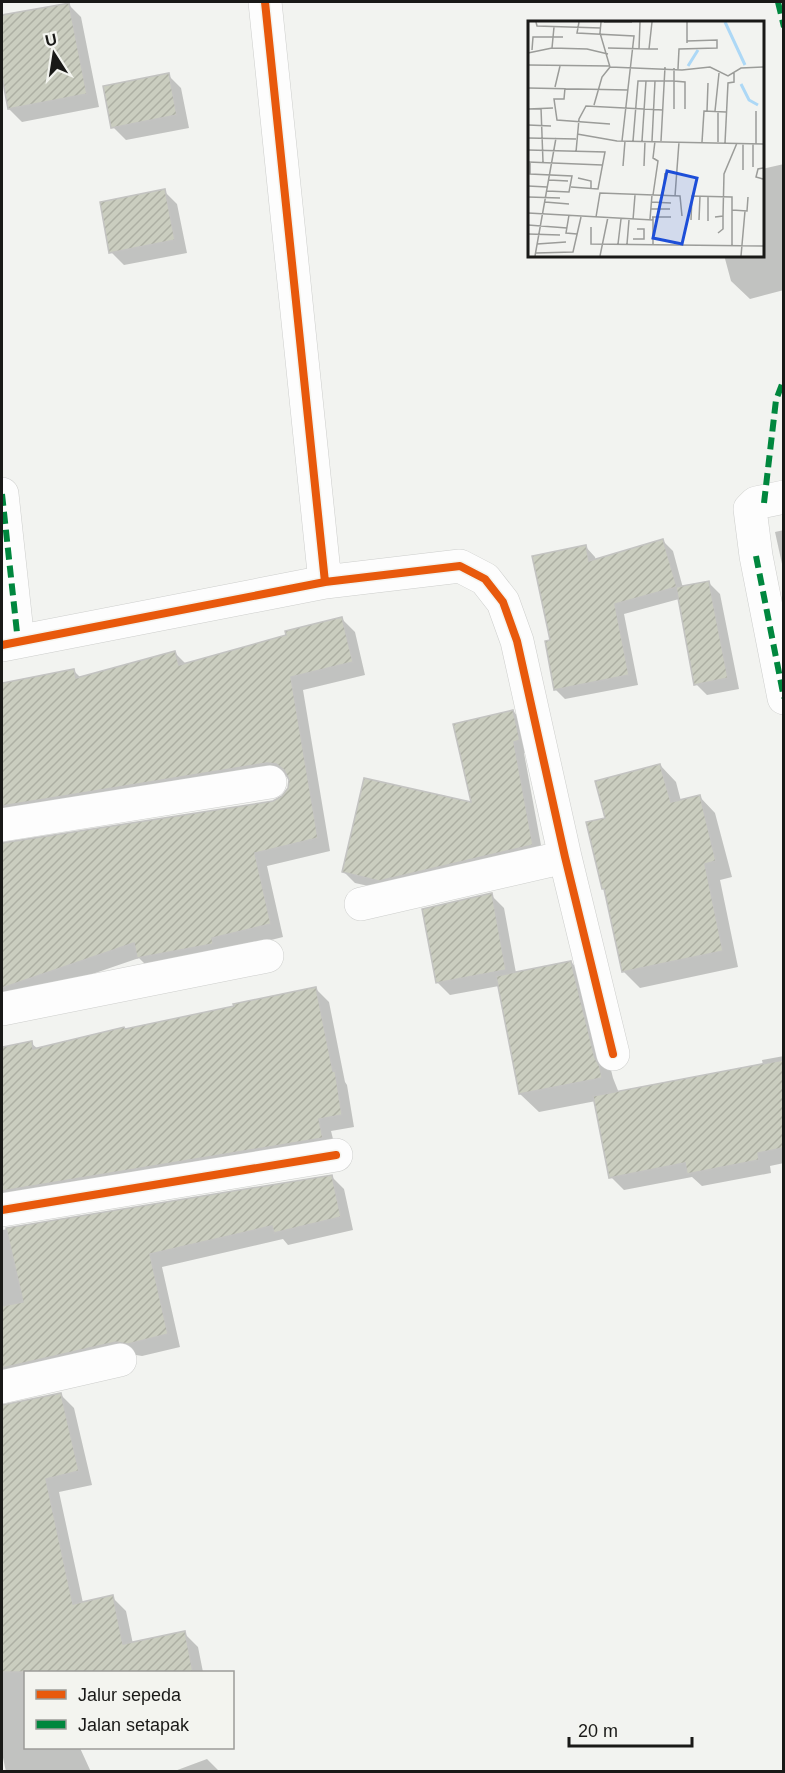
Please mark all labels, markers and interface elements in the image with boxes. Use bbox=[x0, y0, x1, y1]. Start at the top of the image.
inset map bbox=[528, 21, 764, 256]
north arrow bbox=[24, 24, 84, 84]
text: U bbox=[44, 30, 58, 49]
legend bbox=[24, 1671, 234, 1749]
text: Jalur sepeda bbox=[78, 1685, 182, 1705]
scale bar bbox=[569, 1710, 692, 1748]
text: Jalan setapak bbox=[78, 1715, 190, 1735]
text: 20 m bbox=[578, 1721, 618, 1741]

